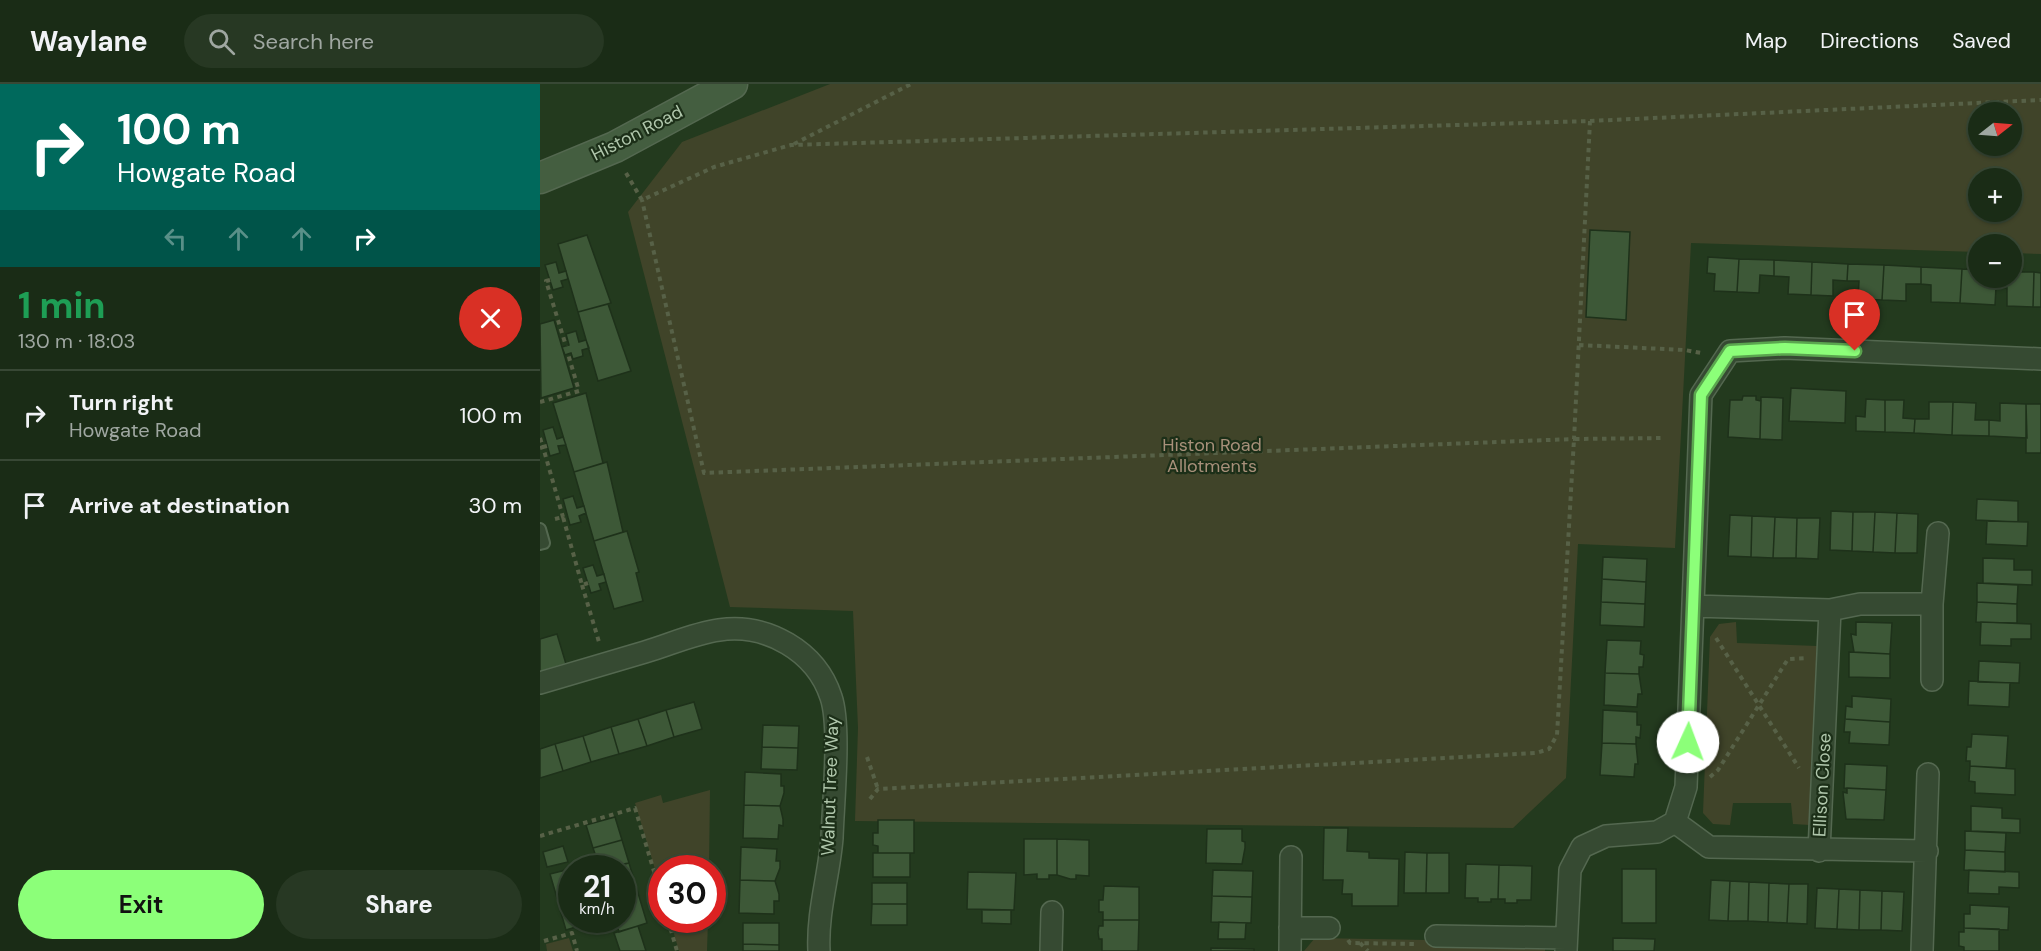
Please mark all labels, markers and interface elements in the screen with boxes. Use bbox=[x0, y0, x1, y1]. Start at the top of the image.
search box bbox=[184, 14, 604, 68]
text: Waylane bbox=[30, 23, 148, 60]
icon: search bbox=[205, 25, 238, 58]
text: Search here bbox=[253, 27, 374, 56]
text: Map bbox=[1745, 27, 1787, 55]
text: Directions bbox=[1820, 27, 1919, 55]
text: Saved bbox=[1952, 27, 2011, 55]
street label: Histon Road bbox=[587, 100, 687, 166]
text: 100 m bbox=[117, 102, 241, 157]
north arrow bbox=[1968, 102, 2022, 156]
map controls bbox=[1968, 102, 2022, 288]
icon: right bbox=[18, 108, 96, 186]
text: Howgate Road bbox=[117, 155, 296, 190]
button: + bbox=[1968, 168, 2022, 222]
icon: left bbox=[159, 222, 192, 255]
icon: ahead bbox=[222, 222, 255, 255]
icon: ahead bbox=[285, 222, 318, 255]
icon: right bbox=[348, 222, 381, 255]
button: − bbox=[1968, 234, 2022, 288]
text: 1 min bbox=[18, 282, 106, 329]
button: close bbox=[459, 287, 522, 350]
pin bbox=[1829, 289, 1880, 351]
icon: arrive bbox=[1838, 298, 1871, 331]
text: 130 m · 18:03 bbox=[18, 328, 135, 354]
text: Turn right bbox=[69, 388, 174, 417]
icon: right bbox=[18, 399, 51, 432]
text: 100 m bbox=[460, 401, 522, 430]
text: Howgate Road bbox=[69, 417, 202, 443]
park label: Histon Road Allotments bbox=[1162, 433, 1262, 478]
icon: arrive bbox=[18, 489, 51, 522]
text: Arrive at destination bbox=[69, 491, 290, 520]
text: 30 m bbox=[468, 491, 522, 520]
position arrow bbox=[1656, 710, 1720, 774]
street label: Walnut Tree Way bbox=[816, 716, 844, 856]
street label: Ellison Close bbox=[1807, 732, 1837, 838]
speed limit sign: 30 bbox=[648, 855, 726, 933]
text: 21 bbox=[583, 867, 611, 906]
button: Exit bbox=[18, 870, 264, 939]
button: Share bbox=[276, 870, 522, 939]
text: km/h bbox=[579, 899, 615, 919]

